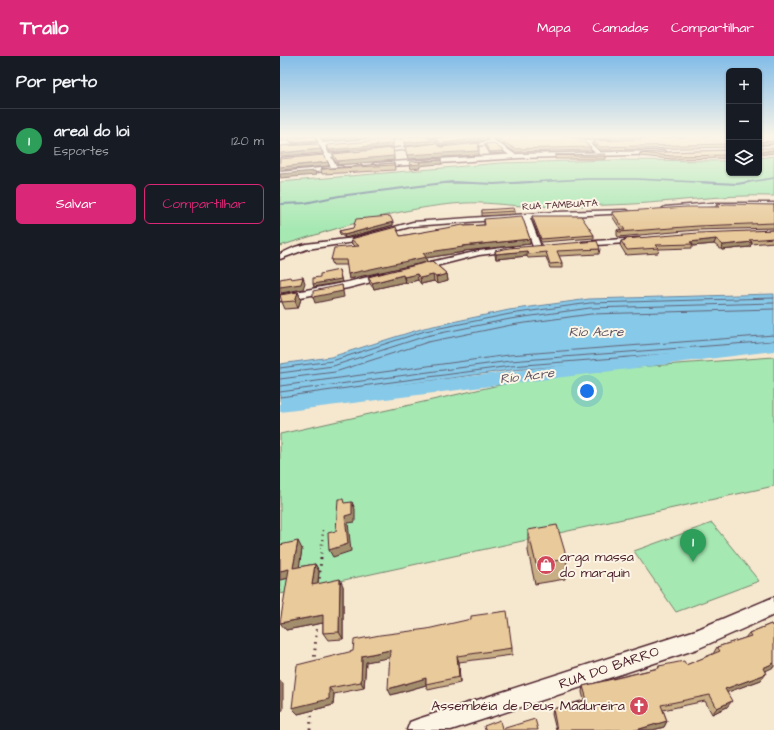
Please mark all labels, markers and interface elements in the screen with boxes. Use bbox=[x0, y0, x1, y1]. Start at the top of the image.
text: Trailo bbox=[20, 15, 69, 42]
text: Mapa bbox=[537, 18, 571, 38]
text: Camadas bbox=[593, 18, 649, 38]
text: Compartilhar bbox=[671, 18, 754, 38]
map controls bbox=[726, 68, 762, 176]
button: + bbox=[726, 68, 762, 104]
text: Por perto bbox=[16, 70, 97, 94]
button: − bbox=[726, 104, 762, 140]
text: areal do loi bbox=[54, 121, 129, 142]
text: 1 bbox=[28, 132, 30, 150]
text: 120 m bbox=[231, 132, 264, 150]
button: layers bbox=[726, 140, 762, 176]
text: Esportes bbox=[54, 142, 109, 160]
button: Salvar bbox=[16, 184, 136, 224]
button: Compartilhar bbox=[144, 184, 264, 224]
street label: RUA TAMBUATA bbox=[522, 196, 599, 214]
water label: Rio Acre bbox=[569, 323, 624, 341]
water label: Río Acre bbox=[499, 364, 556, 388]
your location bbox=[577, 381, 597, 401]
pin: 1 bbox=[680, 529, 706, 562]
place label: arga massa do marquin bbox=[560, 547, 634, 583]
shop icon: arga massa do marquin bbox=[535, 554, 557, 576]
street label: RUA DO BARRO bbox=[556, 641, 662, 695]
church icon: Assembéia de Deus Madureira bbox=[628, 695, 650, 717]
place label: Assembéia de Deus Madureira bbox=[431, 696, 625, 716]

